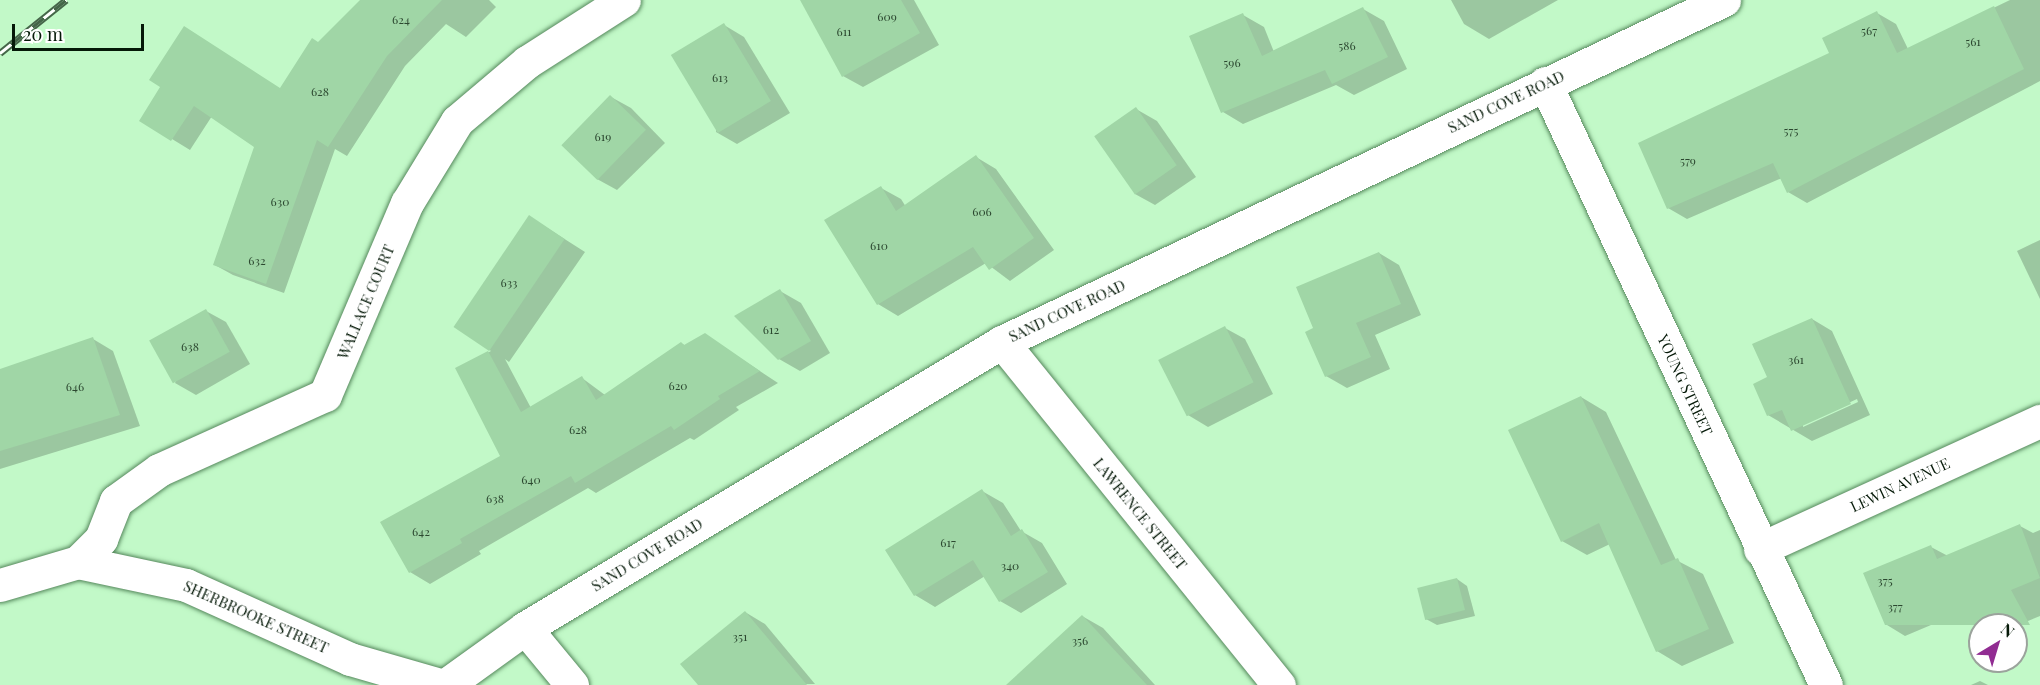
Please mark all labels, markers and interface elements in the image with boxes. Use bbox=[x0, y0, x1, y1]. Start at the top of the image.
house number: 609 bbox=[877, 10, 897, 24]
scale bar bbox=[15, 12, 147, 50]
house number: 624 bbox=[392, 13, 410, 27]
text: 20 m bbox=[23, 22, 63, 46]
house number: 567 bbox=[1861, 24, 1877, 38]
house number: 611 bbox=[836, 25, 852, 39]
house number: 561 bbox=[1965, 35, 1981, 49]
house number: 586 bbox=[1338, 39, 1356, 53]
house number: 596 bbox=[1223, 56, 1241, 70]
street label: SAND COVE ROAD bbox=[1445, 67, 1567, 137]
house number: 613 bbox=[712, 71, 728, 85]
house number: 628 bbox=[311, 85, 329, 99]
house number: 575 bbox=[1784, 124, 1798, 138]
house number: 619 bbox=[595, 130, 611, 144]
house number: 579 bbox=[1680, 154, 1696, 168]
house number: 630 bbox=[271, 195, 289, 209]
house number: 606 bbox=[972, 205, 992, 219]
house number: 610 bbox=[870, 239, 888, 253]
street label: WALLACE COURT bbox=[334, 242, 398, 362]
house number: 632 bbox=[248, 254, 266, 268]
house number: 633 bbox=[500, 276, 518, 290]
street label: SAND COVE ROAD bbox=[1006, 276, 1128, 346]
house number: 612 bbox=[763, 323, 779, 337]
street label: YOUNG STREET bbox=[1654, 332, 1716, 438]
house number: 638 bbox=[181, 340, 199, 354]
house number: 361 bbox=[1788, 353, 1804, 367]
house number: 620 bbox=[668, 379, 688, 393]
house number: 646 bbox=[66, 380, 84, 394]
house number: 628 bbox=[569, 423, 587, 437]
street label: LEWIN AVENUE bbox=[1847, 454, 1953, 516]
street label: LAWRENCE STREET bbox=[1089, 455, 1191, 573]
house number: 640 bbox=[521, 473, 541, 487]
house number: 638 bbox=[486, 492, 504, 506]
street label: SAND COVE ROAD bbox=[588, 515, 706, 595]
house number: 642 bbox=[412, 525, 430, 539]
house number: 617 bbox=[940, 536, 956, 550]
house number: 340 bbox=[1001, 559, 1019, 573]
house number: 375 bbox=[1877, 574, 1893, 588]
street label: SHERBROOKE STREET bbox=[181, 577, 331, 657]
house number: 377 bbox=[1887, 600, 1903, 614]
north arrow bbox=[1968, 613, 2028, 673]
text: N bbox=[1997, 618, 2019, 642]
house number: 351 bbox=[733, 630, 747, 644]
house number: 356 bbox=[1072, 634, 1088, 648]

